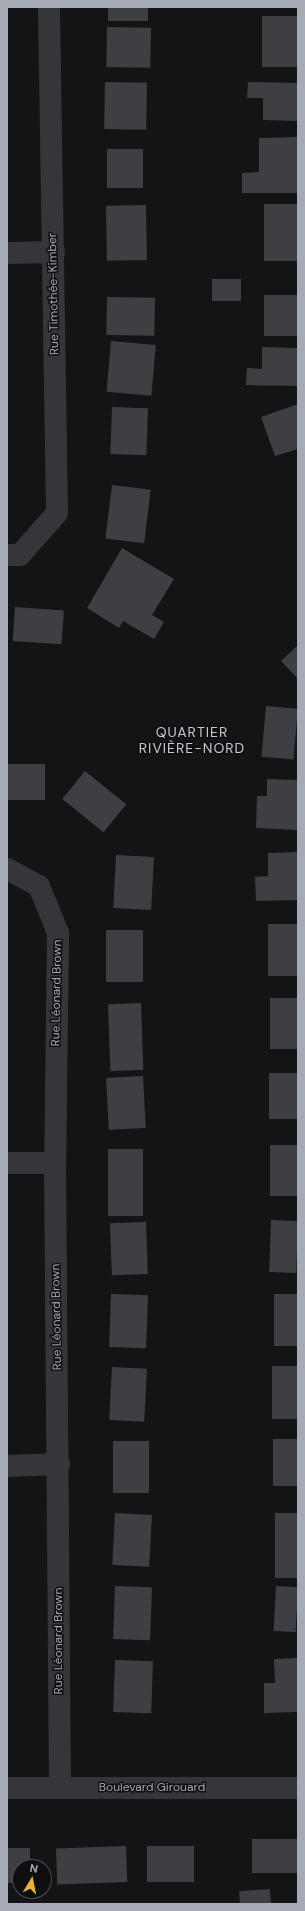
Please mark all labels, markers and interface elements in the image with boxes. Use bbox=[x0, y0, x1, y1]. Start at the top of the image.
street label: Rue Timothée-Kimber bbox=[46, 233, 62, 355]
district label: QUARTIER RIVIÈRE-NORD bbox=[139, 724, 245, 756]
street label: Rue Léonard Brown bbox=[49, 940, 65, 1046]
street label: Rue Léonard Brown bbox=[49, 1264, 65, 1370]
street label: Rue Léonard Brown bbox=[52, 1588, 66, 1694]
street label: Boulevard Girouard bbox=[99, 1781, 205, 1795]
north arrow bbox=[12, 1859, 52, 1899]
text: N bbox=[29, 1861, 39, 1876]

